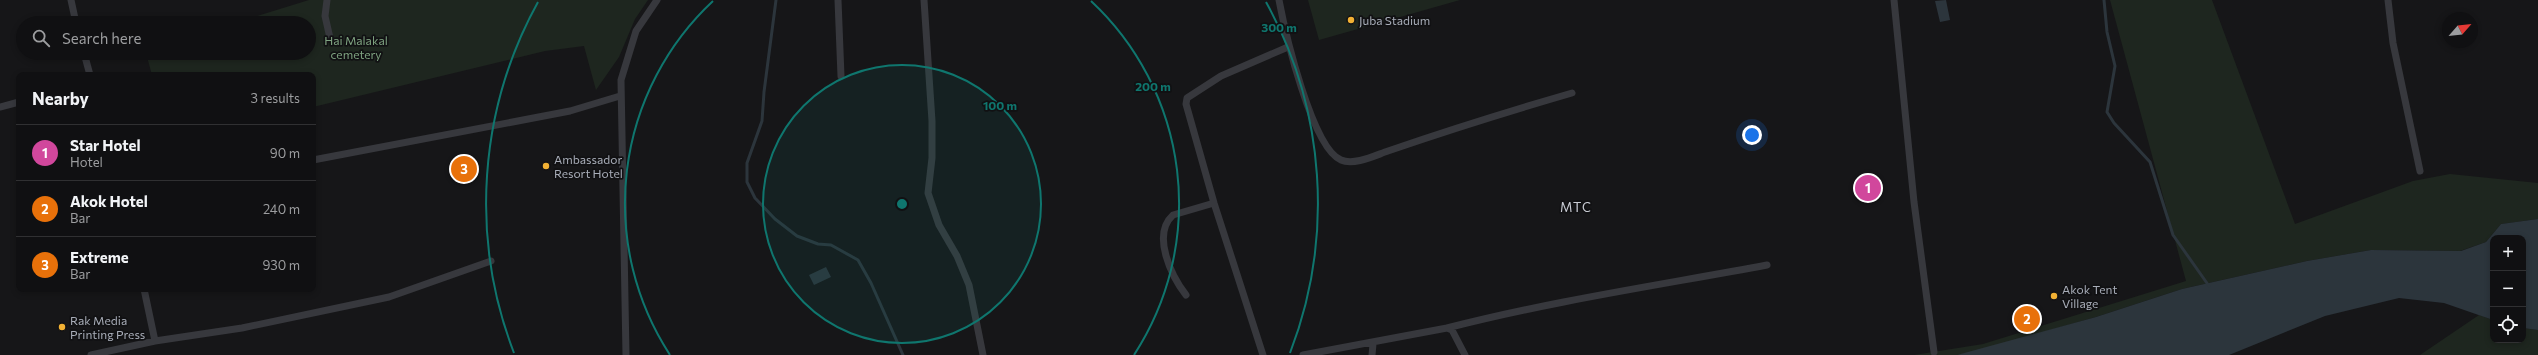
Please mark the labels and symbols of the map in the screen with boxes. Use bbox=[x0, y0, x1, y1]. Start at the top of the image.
north arrow bbox=[2442, 12, 2478, 48]
place label: Juba Stadium bbox=[1359, 13, 1430, 28]
marker: Juba Stadium bbox=[1346, 15, 1356, 25]
text: 300 m bbox=[1261, 20, 1297, 34]
park label: Hai Malakal cemetery bbox=[324, 33, 388, 61]
text: 200 m bbox=[1135, 79, 1171, 93]
text: 100 m bbox=[983, 98, 1017, 112]
your location bbox=[1742, 125, 1762, 145]
place label: Ambassador Resort Hotel bbox=[554, 152, 623, 180]
pin: 3 bbox=[451, 154, 477, 184]
marker: Ambassador Resort Hotel bbox=[541, 161, 551, 171]
pin: 1 bbox=[1855, 173, 1881, 203]
centre of rings bbox=[895, 197, 909, 211]
district label: MTC bbox=[1560, 199, 1592, 215]
place label: Akok Tent Village bbox=[2062, 282, 2117, 310]
marker: Akok Tent Village bbox=[2049, 291, 2059, 301]
pin: 2 bbox=[2014, 304, 2040, 334]
place label: Rak Media Printing Press bbox=[70, 313, 145, 341]
marker: Rak Media Printing Press bbox=[57, 322, 67, 332]

